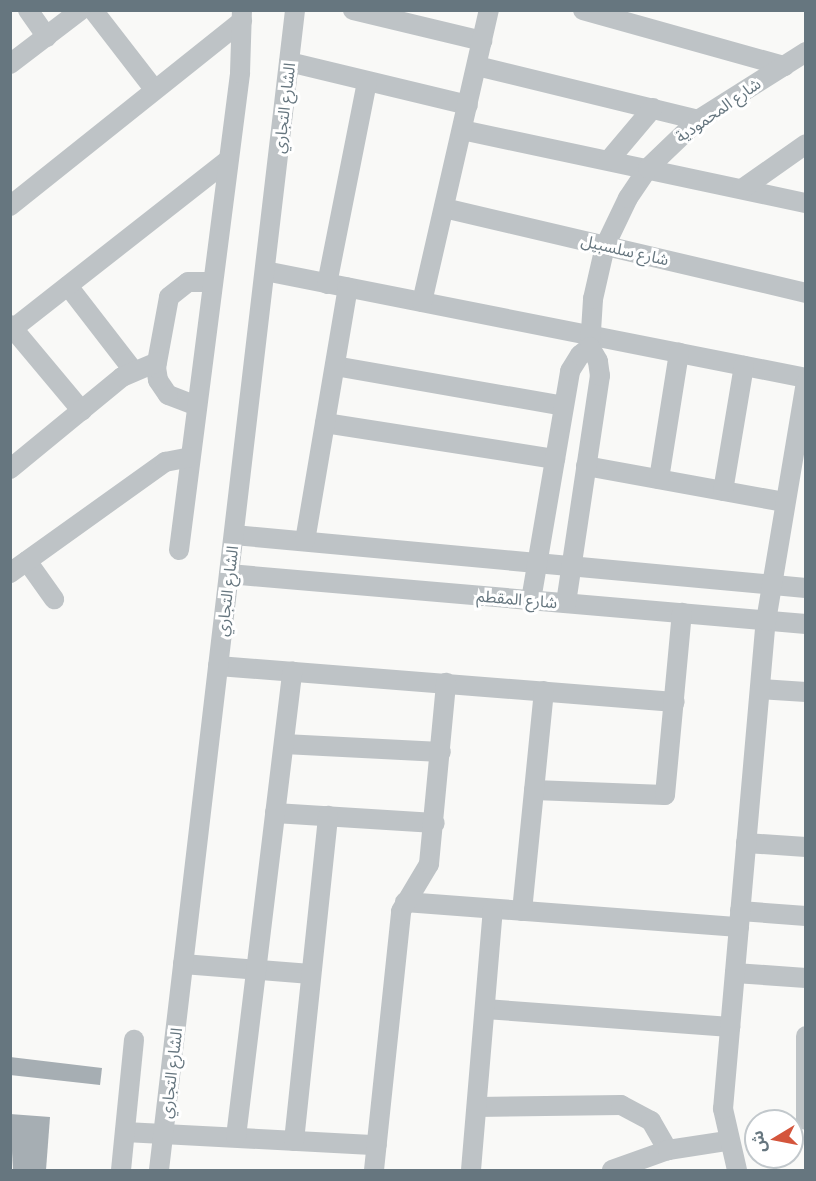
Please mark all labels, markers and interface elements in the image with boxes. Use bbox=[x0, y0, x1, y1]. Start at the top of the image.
street label: الشارع التجاري bbox=[269, 62, 299, 154]
street label: شارع المحمودية bbox=[672, 74, 764, 146]
street label: شارع سلسبيل bbox=[579, 231, 671, 269]
street label: الشارع التجاري bbox=[212, 545, 242, 637]
street label: شارع المقطم bbox=[476, 586, 558, 612]
street label: الشارع التجاري bbox=[156, 1027, 186, 1119]
north arrow bbox=[744, 1109, 804, 1169]
text: ش bbox=[746, 1129, 770, 1154]

